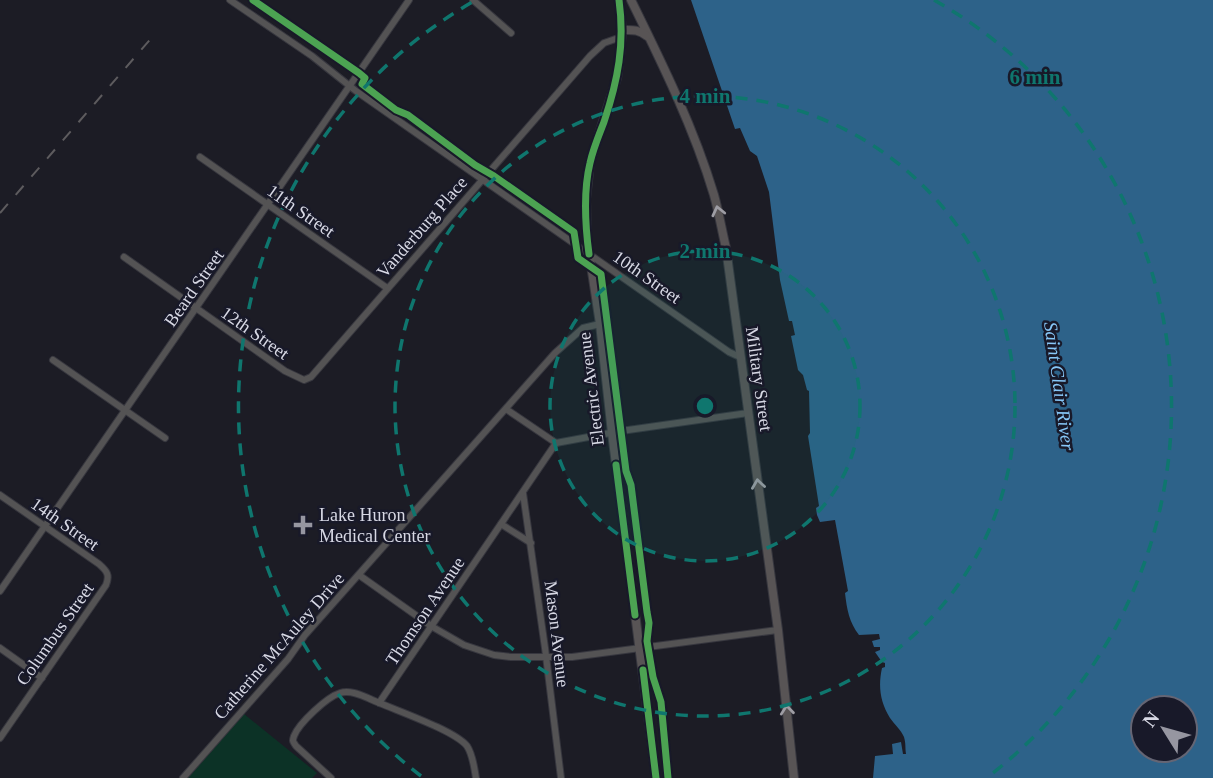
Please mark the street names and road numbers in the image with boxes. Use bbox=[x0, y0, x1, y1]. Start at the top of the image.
street label: Vanderburg Place bbox=[373, 172, 471, 282]
street label: 11th Street bbox=[263, 180, 339, 242]
street label: Beard Street bbox=[160, 246, 228, 330]
street label: 10th Street bbox=[609, 246, 685, 308]
street label: 12th Street bbox=[217, 302, 293, 364]
street label: Military Street bbox=[742, 325, 776, 433]
street label: Electric Avenue bbox=[574, 331, 608, 447]
street label: 14th Street bbox=[27, 493, 103, 555]
street label: Thomson Avenue bbox=[381, 553, 469, 669]
street label: Catherine McAuley Drive bbox=[210, 569, 348, 723]
street label: Columbus Street bbox=[12, 579, 98, 689]
street label: Mason Avenue bbox=[541, 580, 573, 688]

